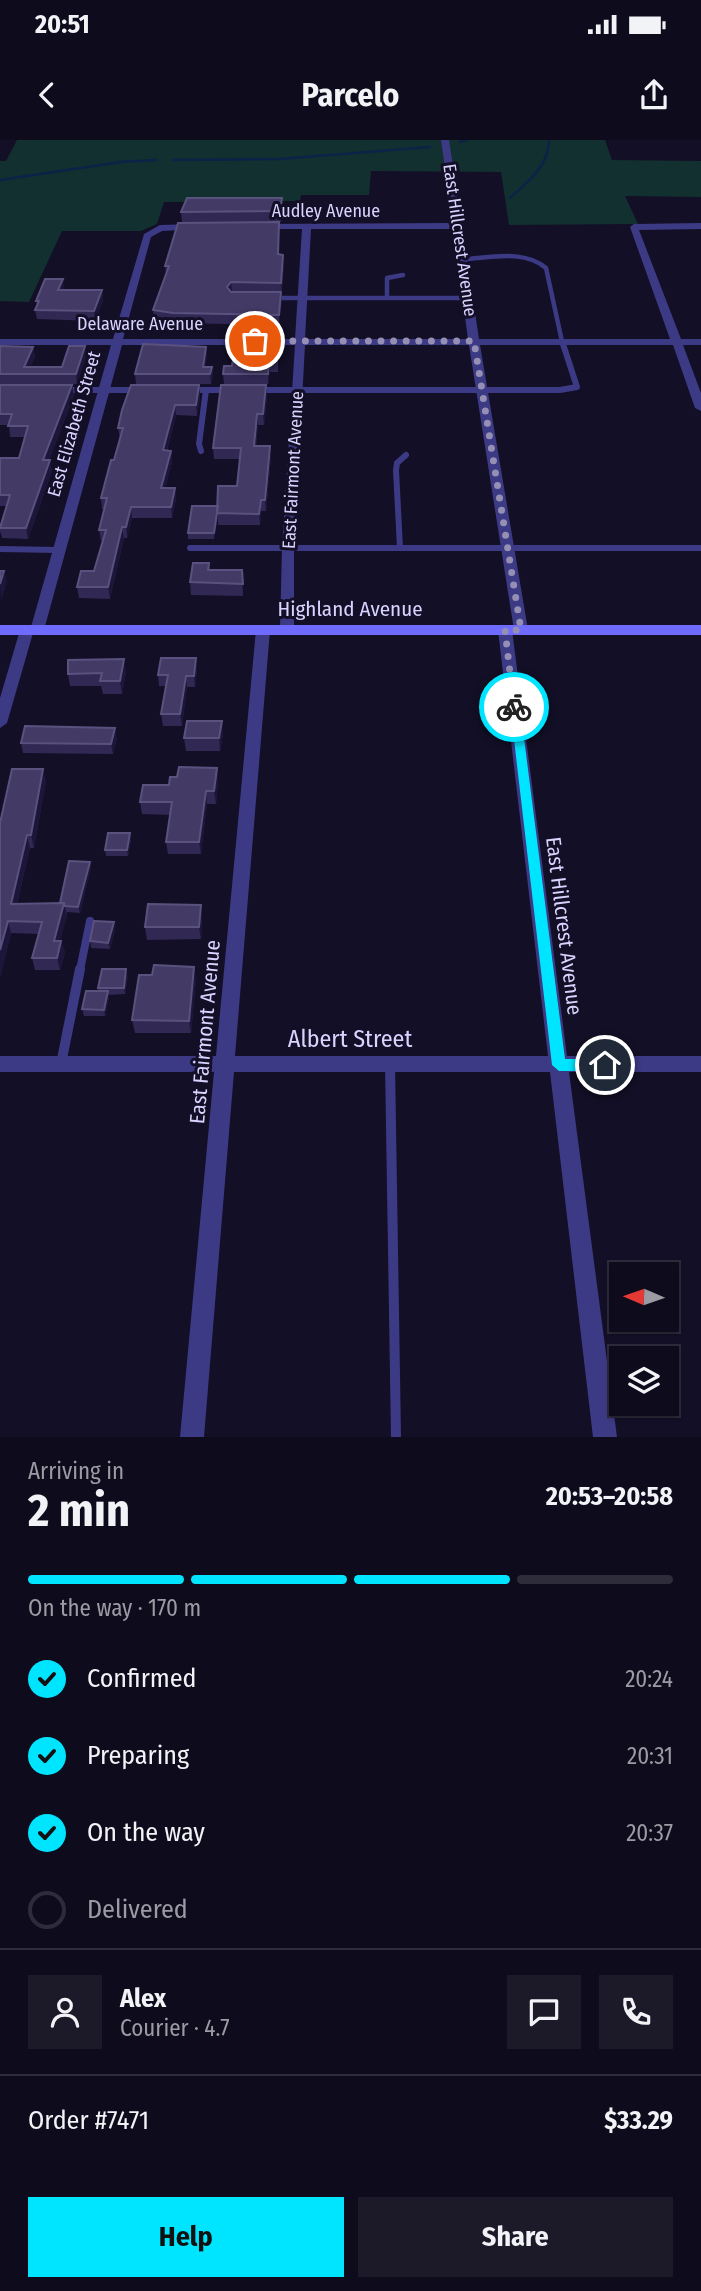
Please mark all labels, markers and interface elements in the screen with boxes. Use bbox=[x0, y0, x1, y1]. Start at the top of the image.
text: 20:51 bbox=[35, 9, 90, 40]
icon: back bbox=[28, 76, 66, 114]
text: Parcelo bbox=[302, 76, 399, 114]
icon: share bbox=[635, 76, 673, 114]
street label: East Hillcrest Avenue bbox=[438, 162, 482, 318]
street label: Audley Avenue bbox=[272, 200, 380, 222]
pin bbox=[225, 311, 285, 371]
street label: Delaware Avenue bbox=[77, 313, 203, 335]
icon: bag bbox=[236, 322, 274, 360]
street label: East Elizabeth Street bbox=[43, 349, 105, 499]
street label: East Fairmont Avenue bbox=[278, 390, 308, 550]
street label: Highland Avenue bbox=[277, 596, 423, 622]
courier bbox=[479, 672, 549, 742]
icon: bike bbox=[495, 688, 533, 726]
street label: East Hillcrest Avenue bbox=[540, 835, 588, 1017]
street label: East Fairmont Avenue bbox=[184, 939, 226, 1125]
street label: Albert Street bbox=[288, 1025, 412, 1053]
pin bbox=[575, 1035, 635, 1095]
icon: home bbox=[586, 1046, 624, 1084]
north arrow bbox=[609, 1262, 679, 1332]
map controls bbox=[609, 1262, 679, 1416]
button: layers bbox=[609, 1346, 679, 1416]
text: Arriving in bbox=[28, 1457, 124, 1485]
text: 20:53–20:58 bbox=[546, 1481, 673, 1512]
text: 2 min bbox=[28, 1483, 130, 1538]
text: On the way · 170 m bbox=[28, 1594, 201, 1622]
icon: check bbox=[28, 1660, 66, 1698]
text: Confirmed bbox=[87, 1663, 197, 1694]
text: 20:24 bbox=[625, 1665, 673, 1693]
icon: check bbox=[28, 1737, 66, 1775]
text: Preparing bbox=[87, 1740, 189, 1771]
text: 20:31 bbox=[627, 1742, 673, 1770]
icon: check bbox=[28, 1814, 66, 1852]
text: On the way bbox=[87, 1817, 205, 1848]
text: 20:37 bbox=[626, 1819, 673, 1847]
text: Delivered bbox=[87, 1894, 188, 1925]
button: person bbox=[28, 1975, 102, 2049]
button: chat bbox=[507, 1975, 581, 2049]
button: phone bbox=[599, 1975, 673, 2049]
text: Alex bbox=[120, 1983, 166, 2014]
text: Courier · 4.7 bbox=[120, 2014, 230, 2042]
text: Order #7471 bbox=[28, 2105, 149, 2136]
text: $33.29 bbox=[604, 2105, 673, 2136]
button: Help bbox=[28, 2197, 344, 2277]
button: Share bbox=[358, 2197, 673, 2277]

